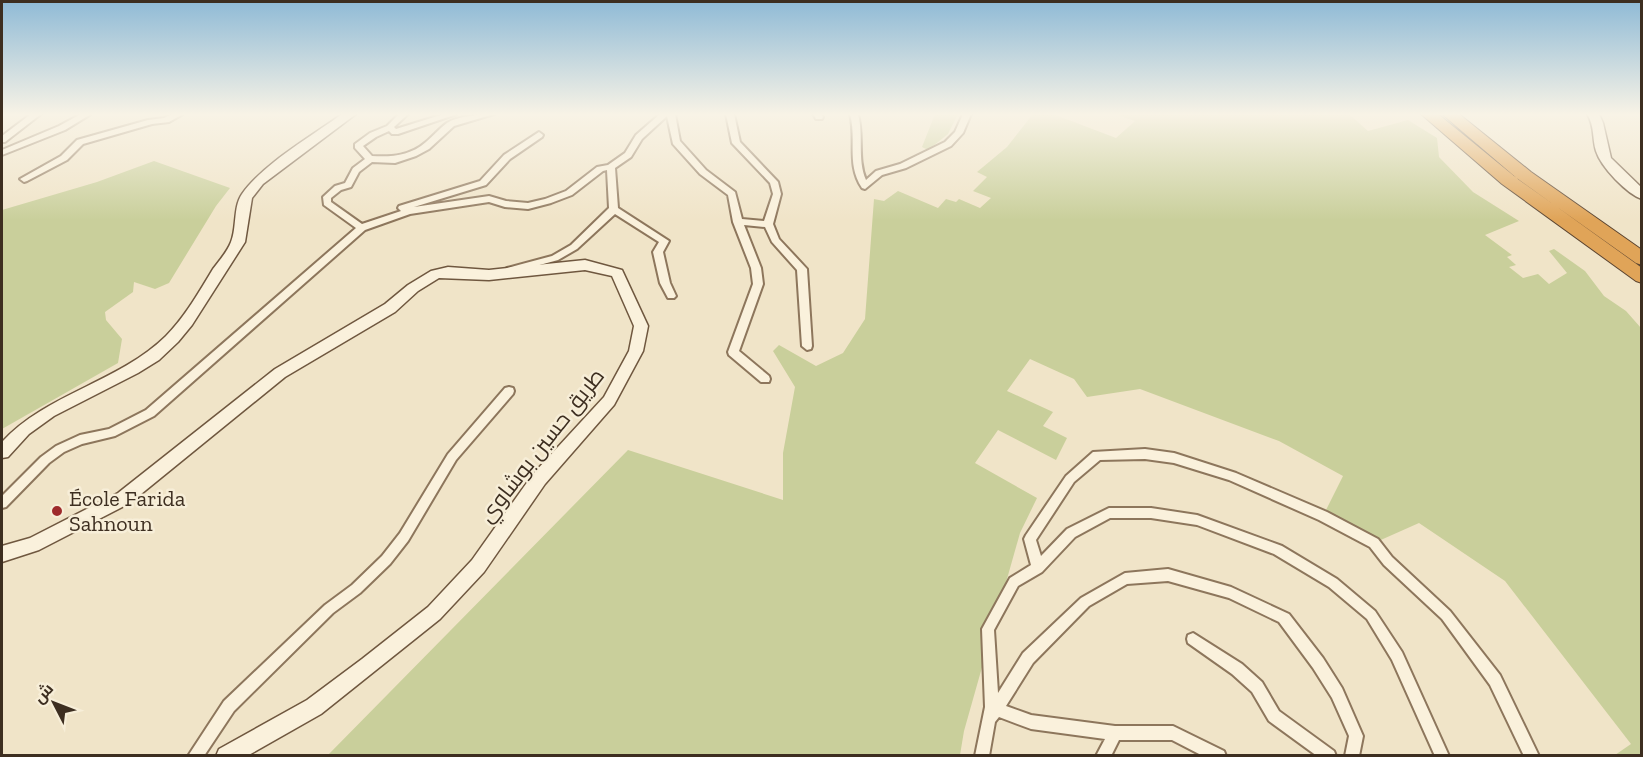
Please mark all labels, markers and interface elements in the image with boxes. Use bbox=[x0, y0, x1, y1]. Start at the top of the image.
street label: طريق حسين بوشاوي bbox=[473, 363, 612, 530]
place label: École Farida Sahnoun bbox=[69, 485, 186, 537]
marker: École Farida Sahnoun bbox=[50, 504, 64, 518]
north arrow bbox=[24, 673, 84, 733]
text: ش bbox=[29, 679, 57, 707]

